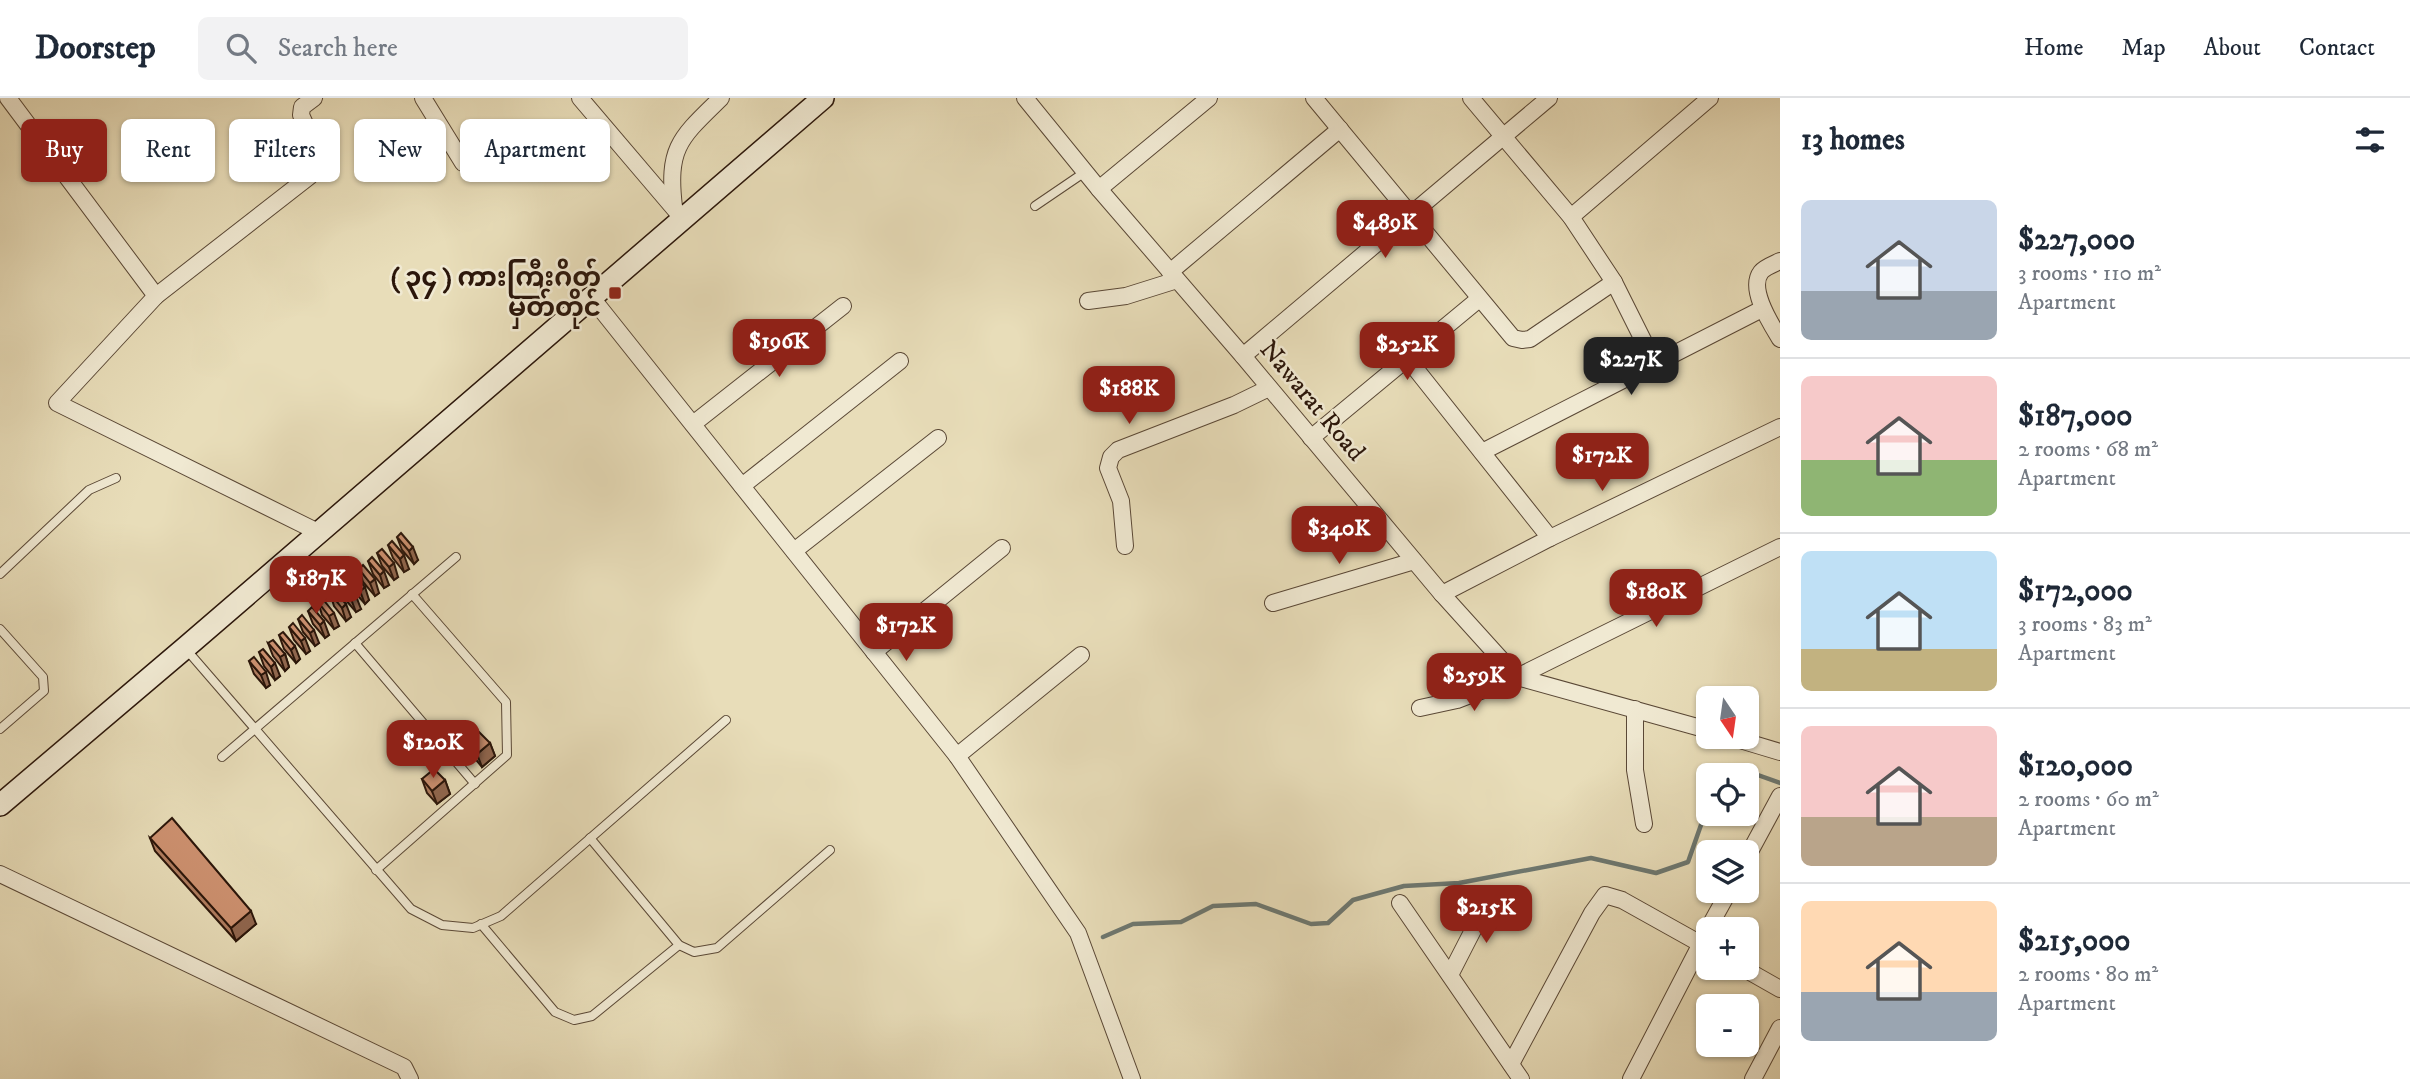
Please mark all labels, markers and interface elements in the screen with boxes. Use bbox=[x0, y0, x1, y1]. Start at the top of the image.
search box bbox=[198, 17, 688, 80]
text: Doorstep bbox=[35, 28, 156, 69]
icon: search bbox=[222, 29, 260, 67]
text: Search here bbox=[278, 32, 398, 65]
text: Home bbox=[2024, 33, 2083, 63]
text: Map bbox=[2121, 33, 2166, 63]
text: About bbox=[2204, 33, 2261, 63]
text: Contact bbox=[2299, 33, 2375, 63]
chip: Buy bbox=[21, 119, 107, 182]
chip: Rent bbox=[121, 119, 215, 182]
chip: Filters bbox=[229, 119, 340, 182]
chip: New bbox=[354, 119, 446, 182]
chip: Apartment bbox=[460, 119, 610, 182]
icon: filters bbox=[2351, 121, 2389, 159]
text: 13 homes bbox=[1801, 122, 1905, 159]
pin: $489K bbox=[1336, 200, 1434, 260]
text: $489K bbox=[1353, 208, 1417, 237]
text: $227,000 bbox=[2018, 222, 2135, 259]
icon: home bbox=[1857, 228, 1941, 312]
place label: ( ၃၄ ) ကားကြီးဂိတ် မှတ်တိုင် bbox=[391, 258, 601, 329]
text: 3 rooms · 110 m² bbox=[2018, 259, 2161, 288]
marker: ( ၃၄ ) ကားကြီးဂိတ် မှတ်တိုင် bbox=[607, 285, 623, 301]
text: Apartment bbox=[2018, 288, 2116, 317]
pin: $196K bbox=[730, 320, 828, 379]
pin: $252K bbox=[1358, 322, 1456, 382]
text: $196K bbox=[749, 327, 809, 356]
text: $252K bbox=[1376, 330, 1438, 359]
street label: Nawarat Road bbox=[1252, 334, 1372, 468]
pin: $227K bbox=[1582, 338, 1680, 397]
text: $227K bbox=[1600, 345, 1662, 374]
pin: $188K bbox=[1080, 366, 1178, 426]
text: $188K bbox=[1099, 374, 1159, 403]
text: $187,000 bbox=[2018, 398, 2133, 435]
icon: home bbox=[1857, 404, 1941, 488]
pin: $172K bbox=[1553, 434, 1651, 493]
text: 2 rooms · 68 m² bbox=[2018, 435, 2158, 464]
text: $172K bbox=[1572, 441, 1632, 470]
text: Apartment bbox=[2018, 464, 2116, 493]
pin: $340K bbox=[1290, 506, 1388, 566]
text: $340K bbox=[1308, 514, 1370, 543]
pin: $187K bbox=[267, 556, 365, 616]
text: $187K bbox=[286, 564, 346, 593]
pin: $180K bbox=[1607, 570, 1705, 629]
text: $172,000 bbox=[2018, 573, 2133, 610]
text: $180K bbox=[1625, 577, 1687, 606]
icon: home bbox=[1857, 579, 1941, 663]
pin: $172K bbox=[857, 603, 955, 663]
text: 3 rooms · 83 m² bbox=[2018, 610, 2152, 639]
text: $172K bbox=[876, 611, 936, 640]
text: Apartment bbox=[2018, 639, 2116, 668]
pin: $259K bbox=[1425, 654, 1523, 713]
text: $259K bbox=[1443, 661, 1505, 690]
north arrow bbox=[1696, 686, 1759, 749]
map controls bbox=[1696, 686, 1759, 1057]
pin: $120K bbox=[384, 720, 482, 780]
text: $120K bbox=[403, 728, 463, 757]
text: $120,000 bbox=[2018, 748, 2133, 785]
icon: home bbox=[1857, 754, 1941, 838]
button: locate bbox=[1696, 763, 1759, 826]
text: 2 rooms · 60 m² bbox=[2018, 785, 2159, 814]
text: Apartment bbox=[2018, 814, 2116, 843]
button: layers bbox=[1696, 840, 1759, 903]
pin: $215K bbox=[1437, 886, 1535, 945]
text: $215K bbox=[1456, 893, 1516, 922]
button: + bbox=[1696, 917, 1759, 980]
text: $215,000 bbox=[2018, 923, 2130, 960]
icon: home bbox=[1857, 929, 1941, 1013]
text: 2 rooms · 80 m² bbox=[2018, 960, 2158, 989]
text: Apartment bbox=[2018, 989, 2116, 1018]
button: − bbox=[1696, 994, 1759, 1057]

